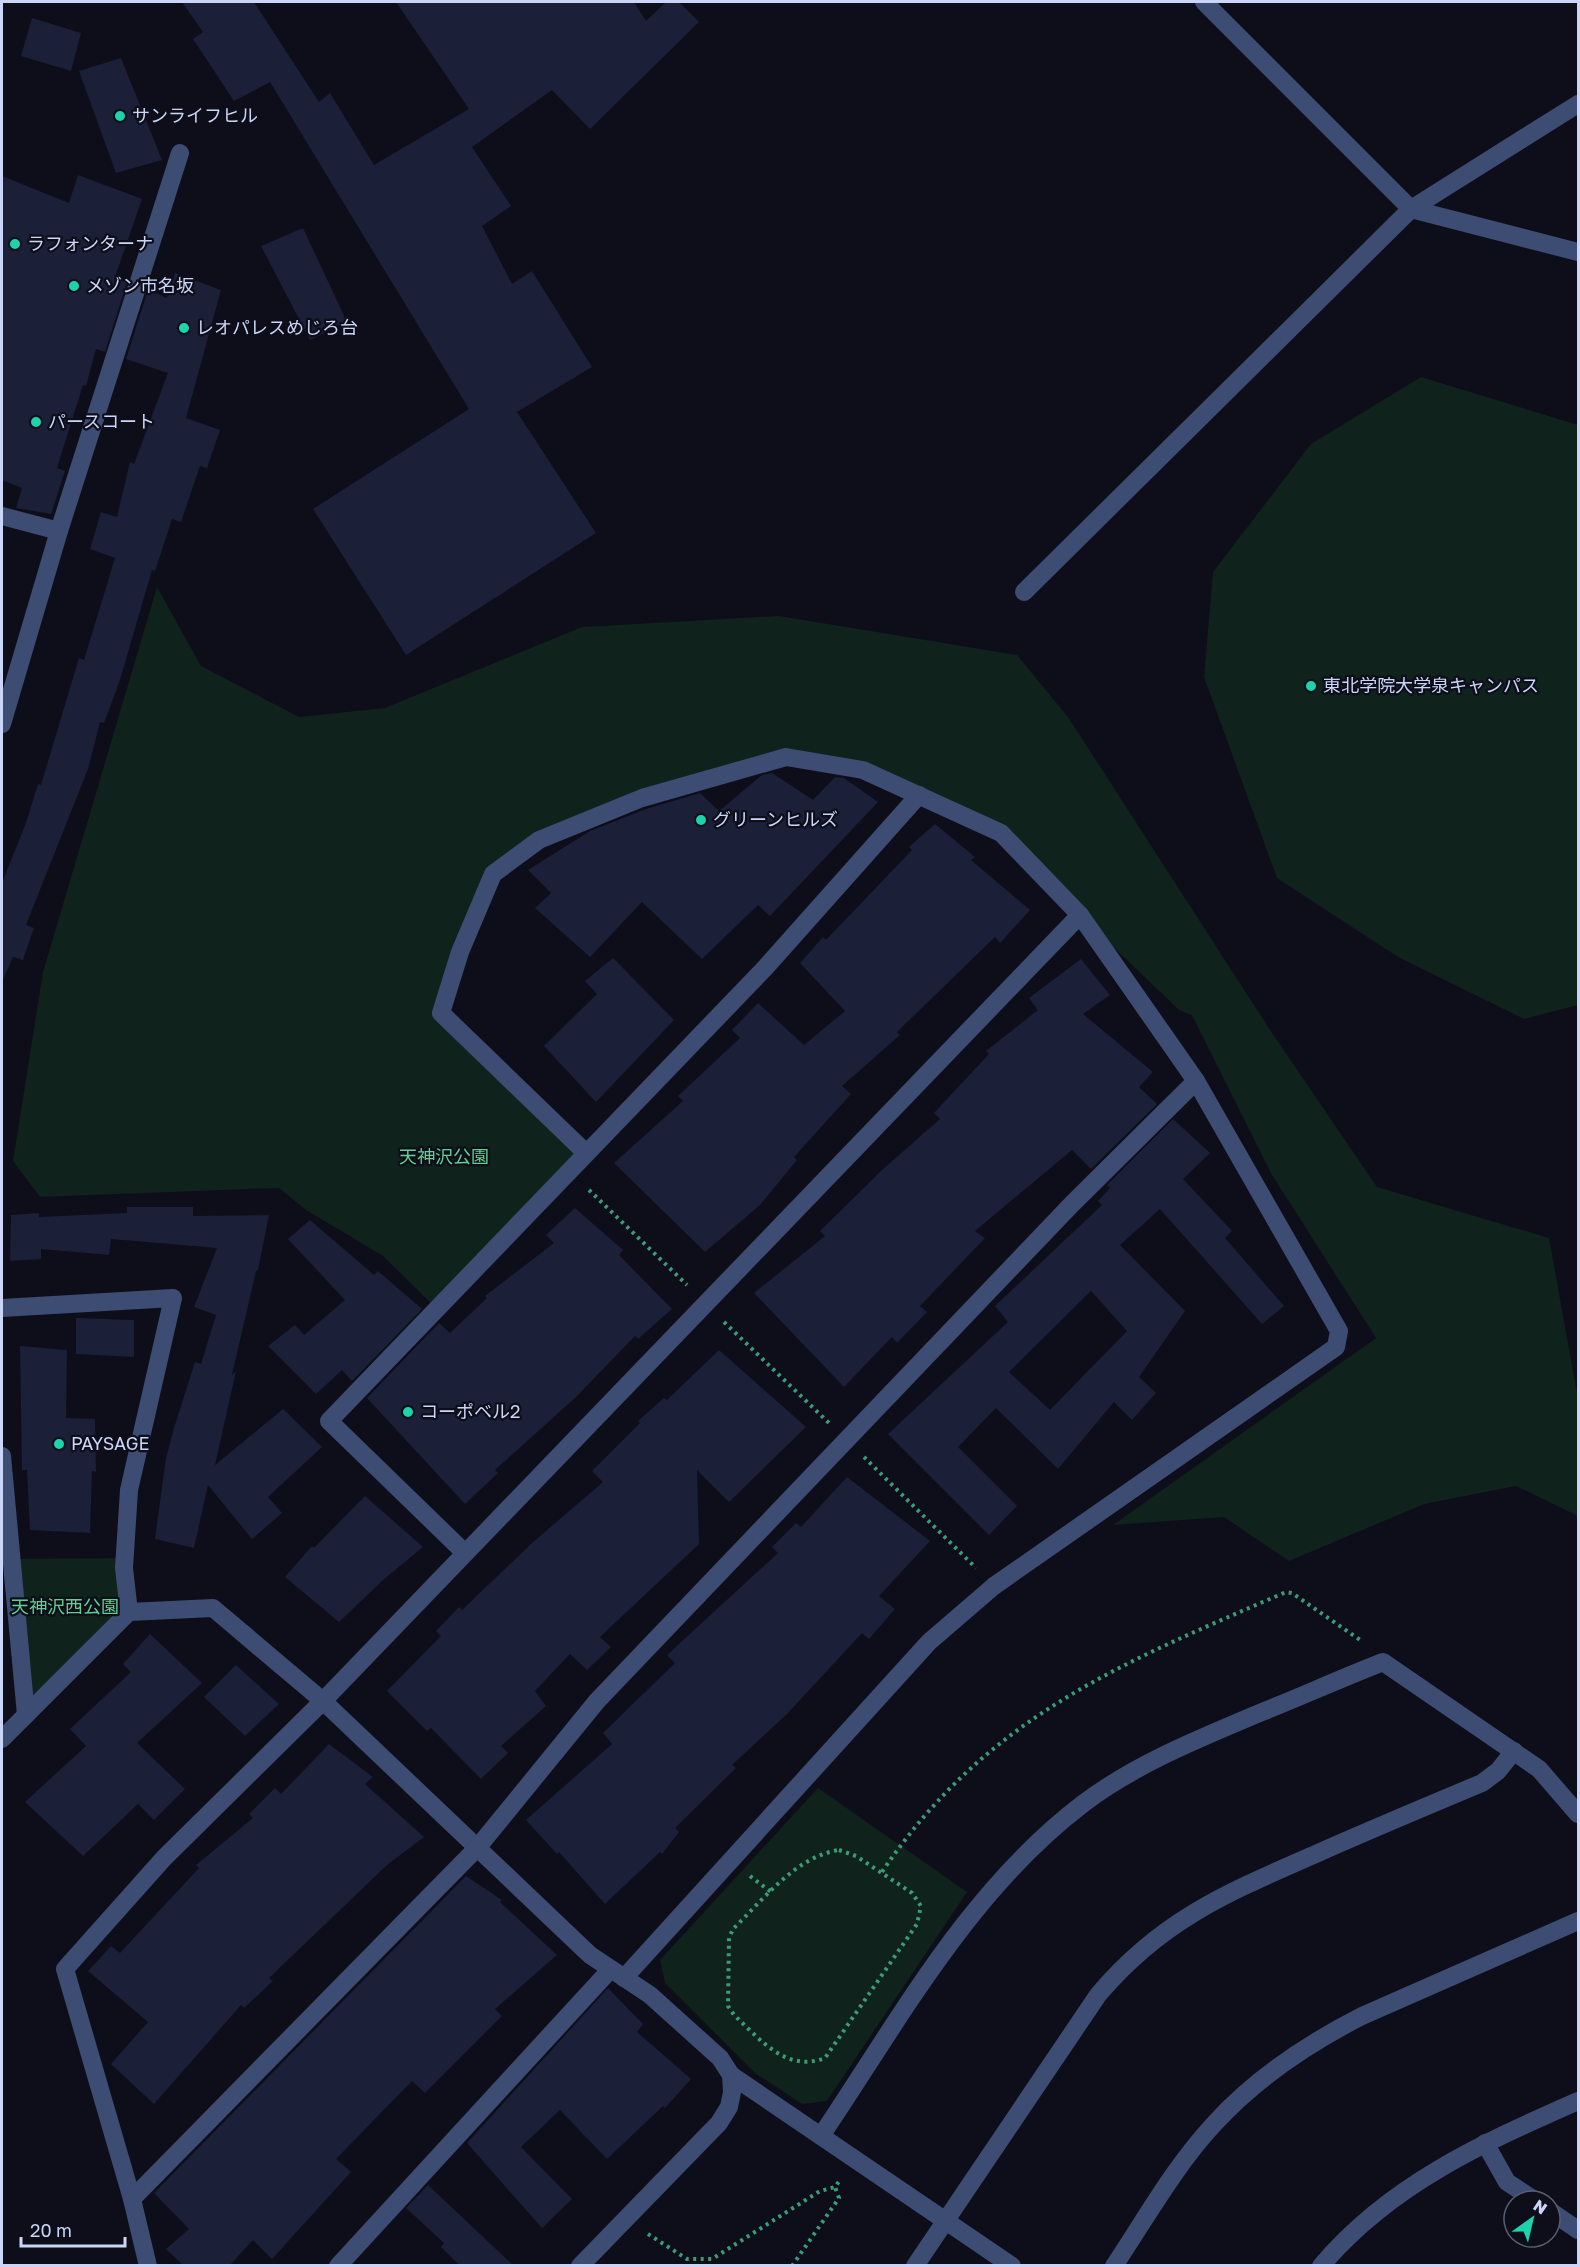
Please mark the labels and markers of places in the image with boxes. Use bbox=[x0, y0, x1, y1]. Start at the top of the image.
place label: サンライフヒル bbox=[132, 104, 258, 126]
marker: サンライフヒル bbox=[113, 109, 127, 123]
place label: ラフォンターナ bbox=[27, 232, 153, 254]
marker: ラフォンターナ bbox=[8, 237, 22, 251]
place label: メゾン市名坂 bbox=[86, 274, 194, 296]
marker: メゾン市名坂 bbox=[67, 279, 81, 293]
place label: レオパレスめじろ台 bbox=[196, 316, 358, 338]
marker: レオパレスめじろ台 bbox=[177, 321, 191, 335]
place label: パースコート bbox=[48, 410, 155, 432]
marker: パースコート bbox=[29, 415, 43, 429]
place label: 東北学院大学泉キャンパス bbox=[1323, 674, 1539, 696]
marker: 東北学院大学泉キャンパス bbox=[1304, 679, 1318, 693]
place label: グリーンヒルズ bbox=[713, 808, 838, 830]
marker: グリーンヒルズ bbox=[694, 813, 708, 827]
place label: コーポベル2 bbox=[420, 1400, 520, 1422]
marker: コーポベル2 bbox=[401, 1405, 415, 1419]
place label: PAYSAGE bbox=[71, 1432, 149, 1454]
marker: PAYSAGE bbox=[52, 1437, 66, 1451]

